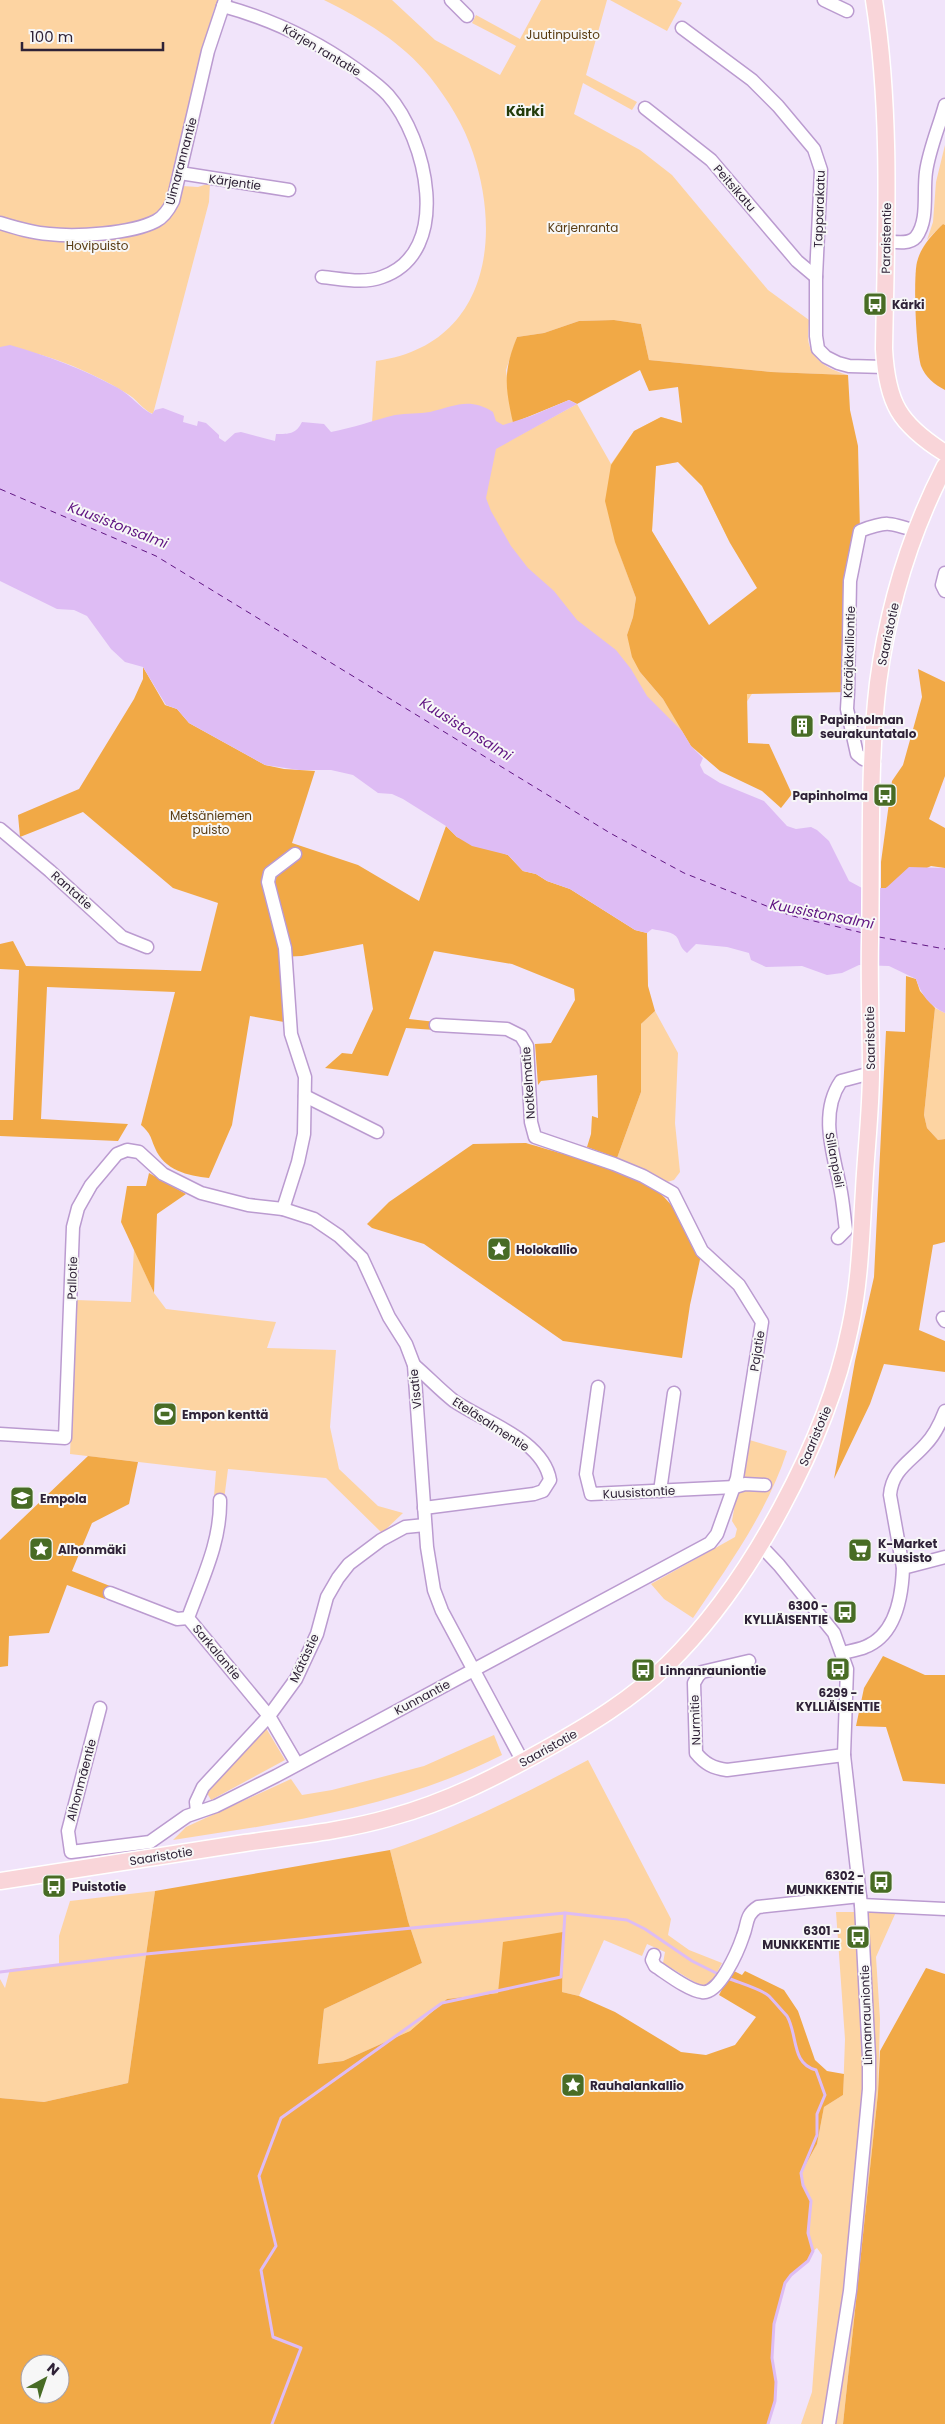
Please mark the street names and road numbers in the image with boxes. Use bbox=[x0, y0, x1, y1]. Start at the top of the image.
street label: Kärjen rantatie bbox=[280, 20, 364, 80]
street label: Uimarannantie bbox=[161, 115, 201, 207]
street label: Peitsikatu bbox=[710, 161, 760, 215]
street label: Kärjentie bbox=[208, 170, 262, 194]
street label: Tapparakatu bbox=[809, 170, 829, 248]
street label: Paraistentie bbox=[877, 202, 895, 274]
street label: Saaristotie bbox=[873, 601, 903, 667]
street label: Käräjäkalliontie bbox=[839, 606, 859, 698]
street label: Rantatie bbox=[48, 867, 96, 913]
street label: Saaristotie bbox=[861, 1006, 879, 1070]
street label: Notkelmatie bbox=[517, 1046, 539, 1120]
street label: Sillanpieli bbox=[821, 1131, 849, 1189]
street label: Pallotie bbox=[63, 1256, 81, 1300]
street label: Pajatie bbox=[745, 1329, 769, 1373]
street label: Visatie bbox=[404, 1368, 426, 1410]
street label: Eteläsalmentie bbox=[449, 1393, 533, 1455]
street label: Saaristotie bbox=[795, 1403, 835, 1469]
street label: Kuusistontie bbox=[602, 1482, 676, 1502]
street label: Sarkalantie bbox=[189, 1621, 245, 1683]
street label: Mätästie bbox=[285, 1631, 323, 1685]
street label: Kunnantie bbox=[391, 1675, 453, 1719]
street label: Nurmitie bbox=[686, 1694, 704, 1746]
street label: Saaristotie bbox=[516, 1725, 580, 1771]
street label: Alhonmäentie bbox=[62, 1737, 100, 1823]
street label: Saaristotie bbox=[128, 1843, 194, 1869]
street label: Linnanrauniontie bbox=[856, 1965, 876, 2065]

